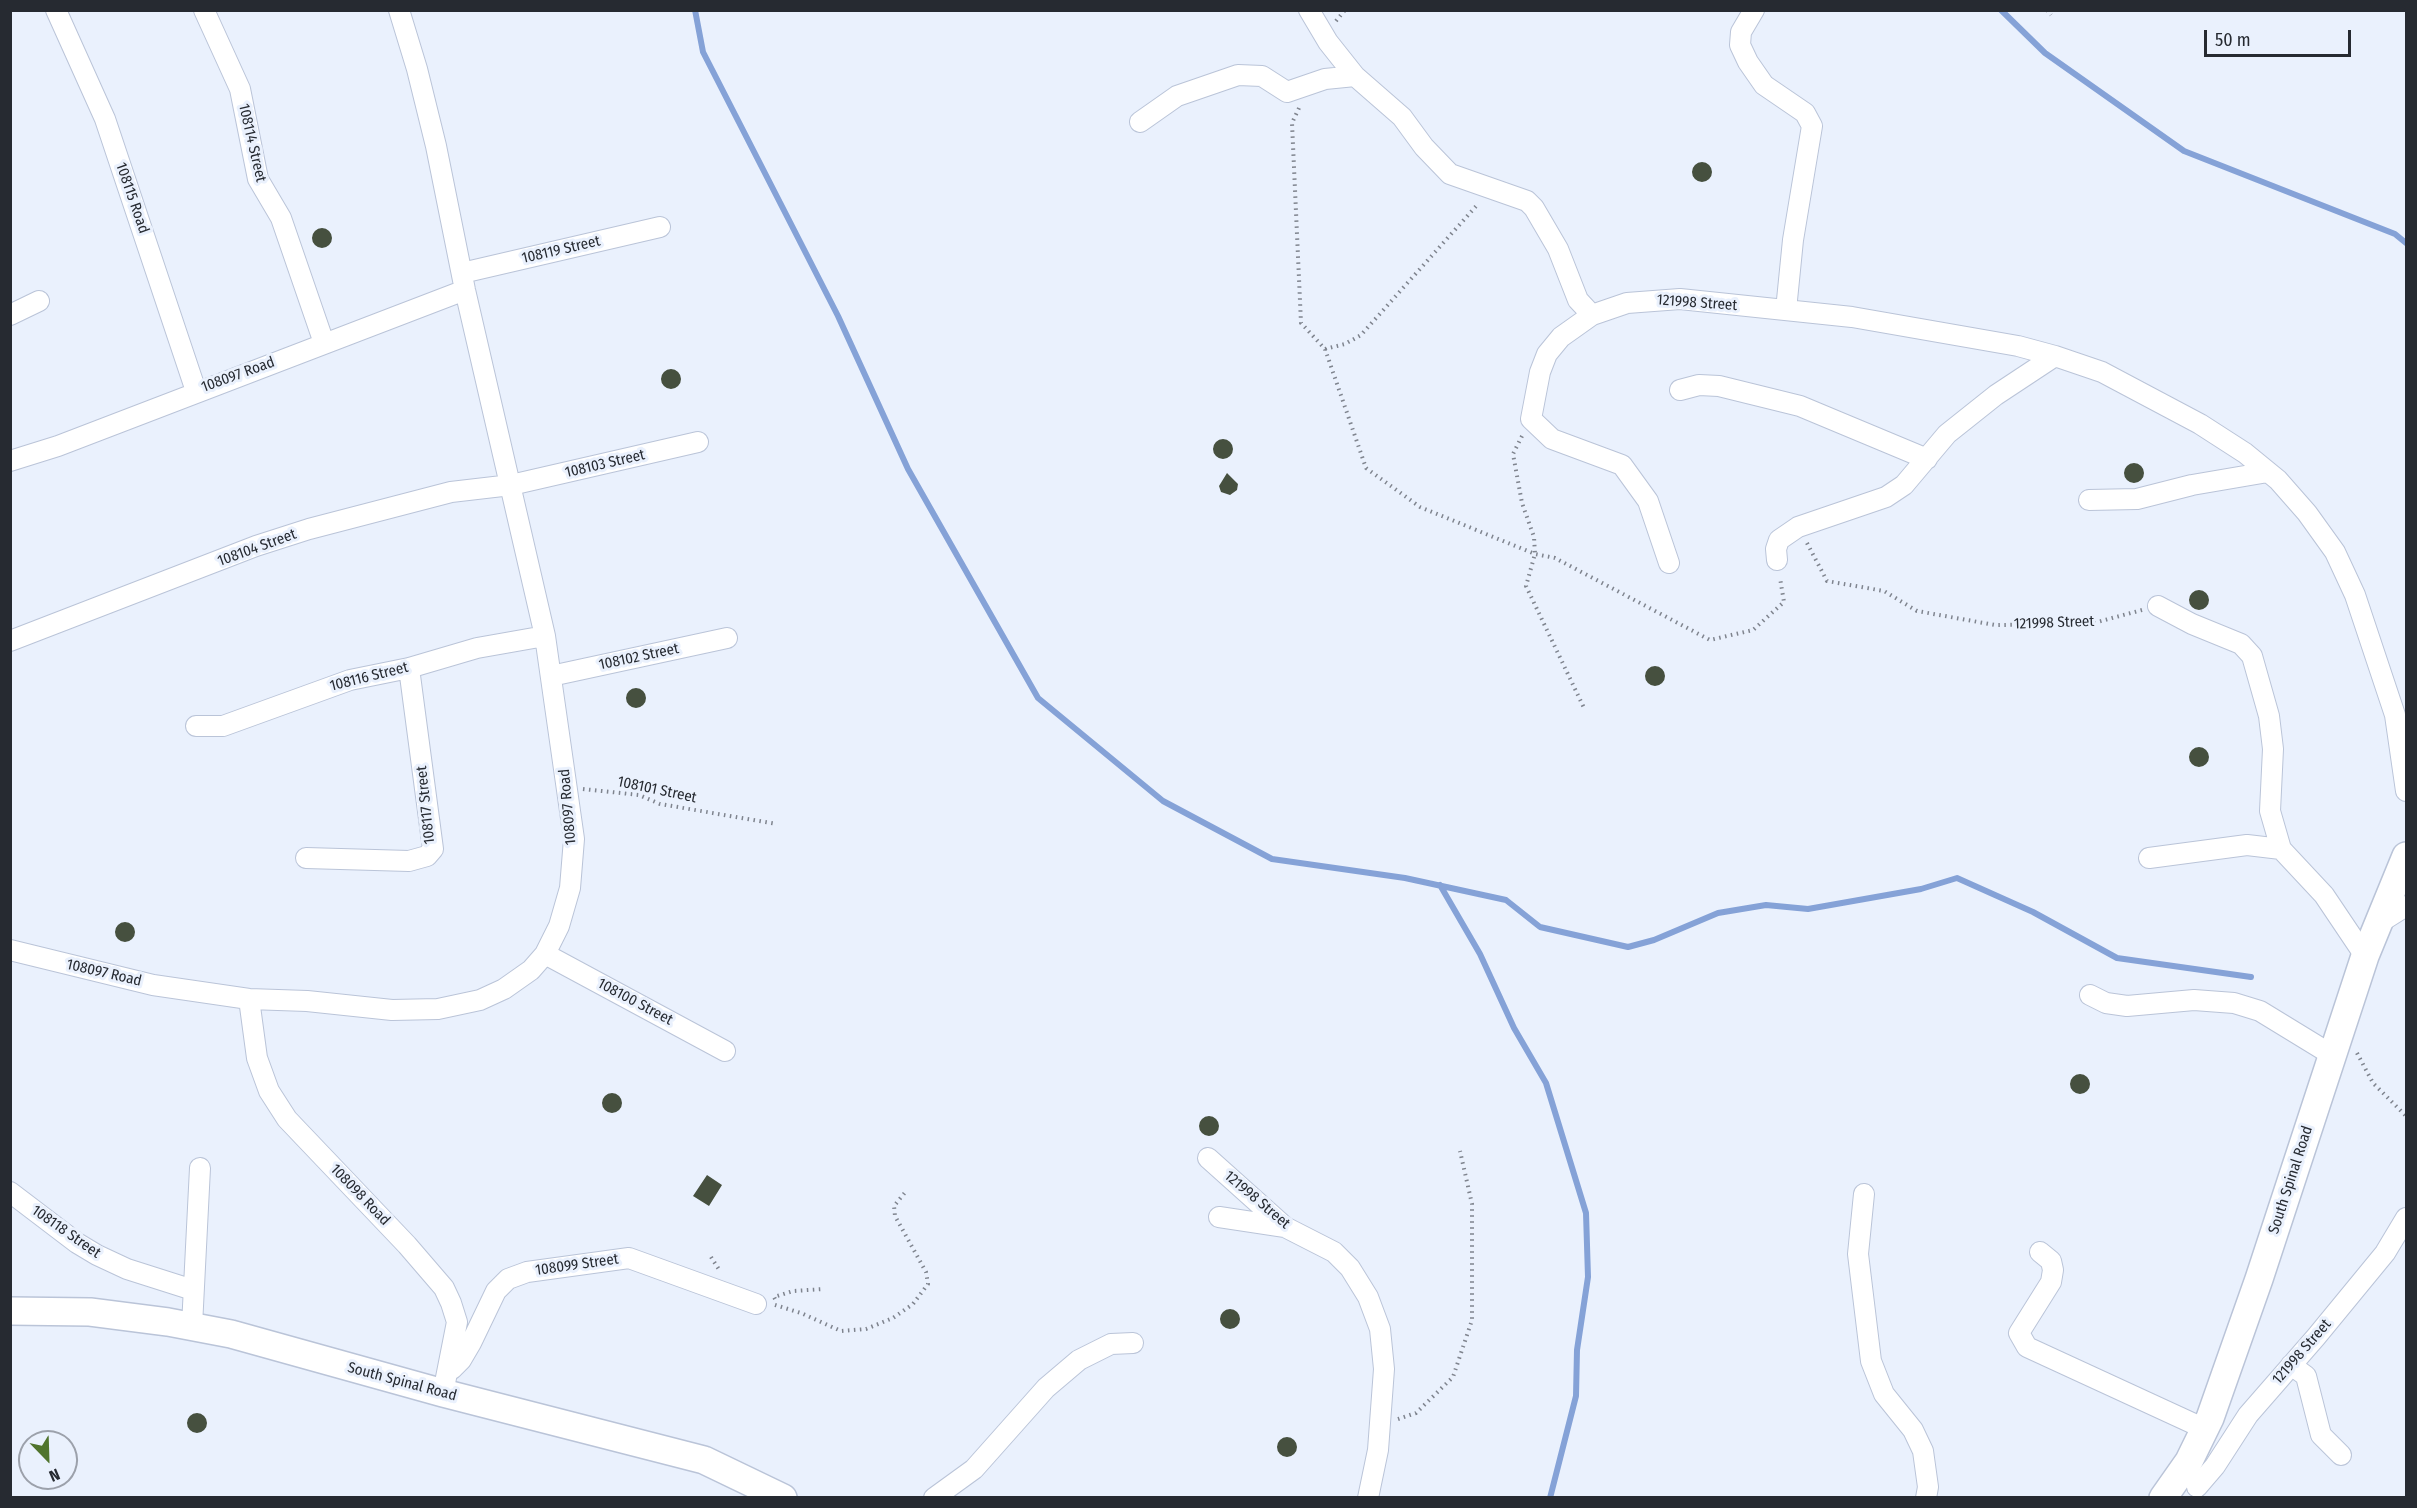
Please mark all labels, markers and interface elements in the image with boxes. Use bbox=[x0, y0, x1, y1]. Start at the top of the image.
scale bar bbox=[2207, 18, 2354, 56]
text: 50 m bbox=[2215, 29, 2251, 51]
street label: 108114 Street bbox=[234, 102, 270, 184]
street label: 108115 Road bbox=[111, 160, 153, 236]
street label: 108119 Street bbox=[520, 232, 602, 268]
street label: 121998 Street bbox=[1656, 291, 1738, 315]
street label: 108097 Road bbox=[199, 353, 277, 397]
street label: 108103 Street bbox=[563, 446, 647, 482]
street label: 108104 Street bbox=[215, 525, 299, 571]
street label: 121998 Street bbox=[2013, 613, 2095, 633]
street label: 108102 Street bbox=[597, 640, 681, 674]
street label: 108116 Street bbox=[328, 659, 410, 695]
street label: 108117 Street bbox=[413, 765, 439, 845]
street label: 108097 Road bbox=[556, 768, 580, 846]
street label: 108101 Street bbox=[616, 773, 698, 807]
street label: 108097 Road bbox=[65, 956, 143, 990]
street label: 108100 Street bbox=[594, 975, 676, 1029]
street label: South Spinal Road bbox=[2265, 1124, 2317, 1236]
street label: 108098 Road bbox=[326, 1161, 394, 1229]
street label: 121998 Street bbox=[1220, 1167, 1294, 1233]
street label: 108118 Street bbox=[28, 1202, 104, 1262]
street label: 108099 Street bbox=[534, 1250, 620, 1280]
street label: 121998 Street bbox=[2269, 1316, 2335, 1388]
street label: South Spinal Road bbox=[345, 1359, 459, 1405]
north arrow bbox=[18, 1430, 78, 1490]
text: N bbox=[46, 1465, 63, 1486]

